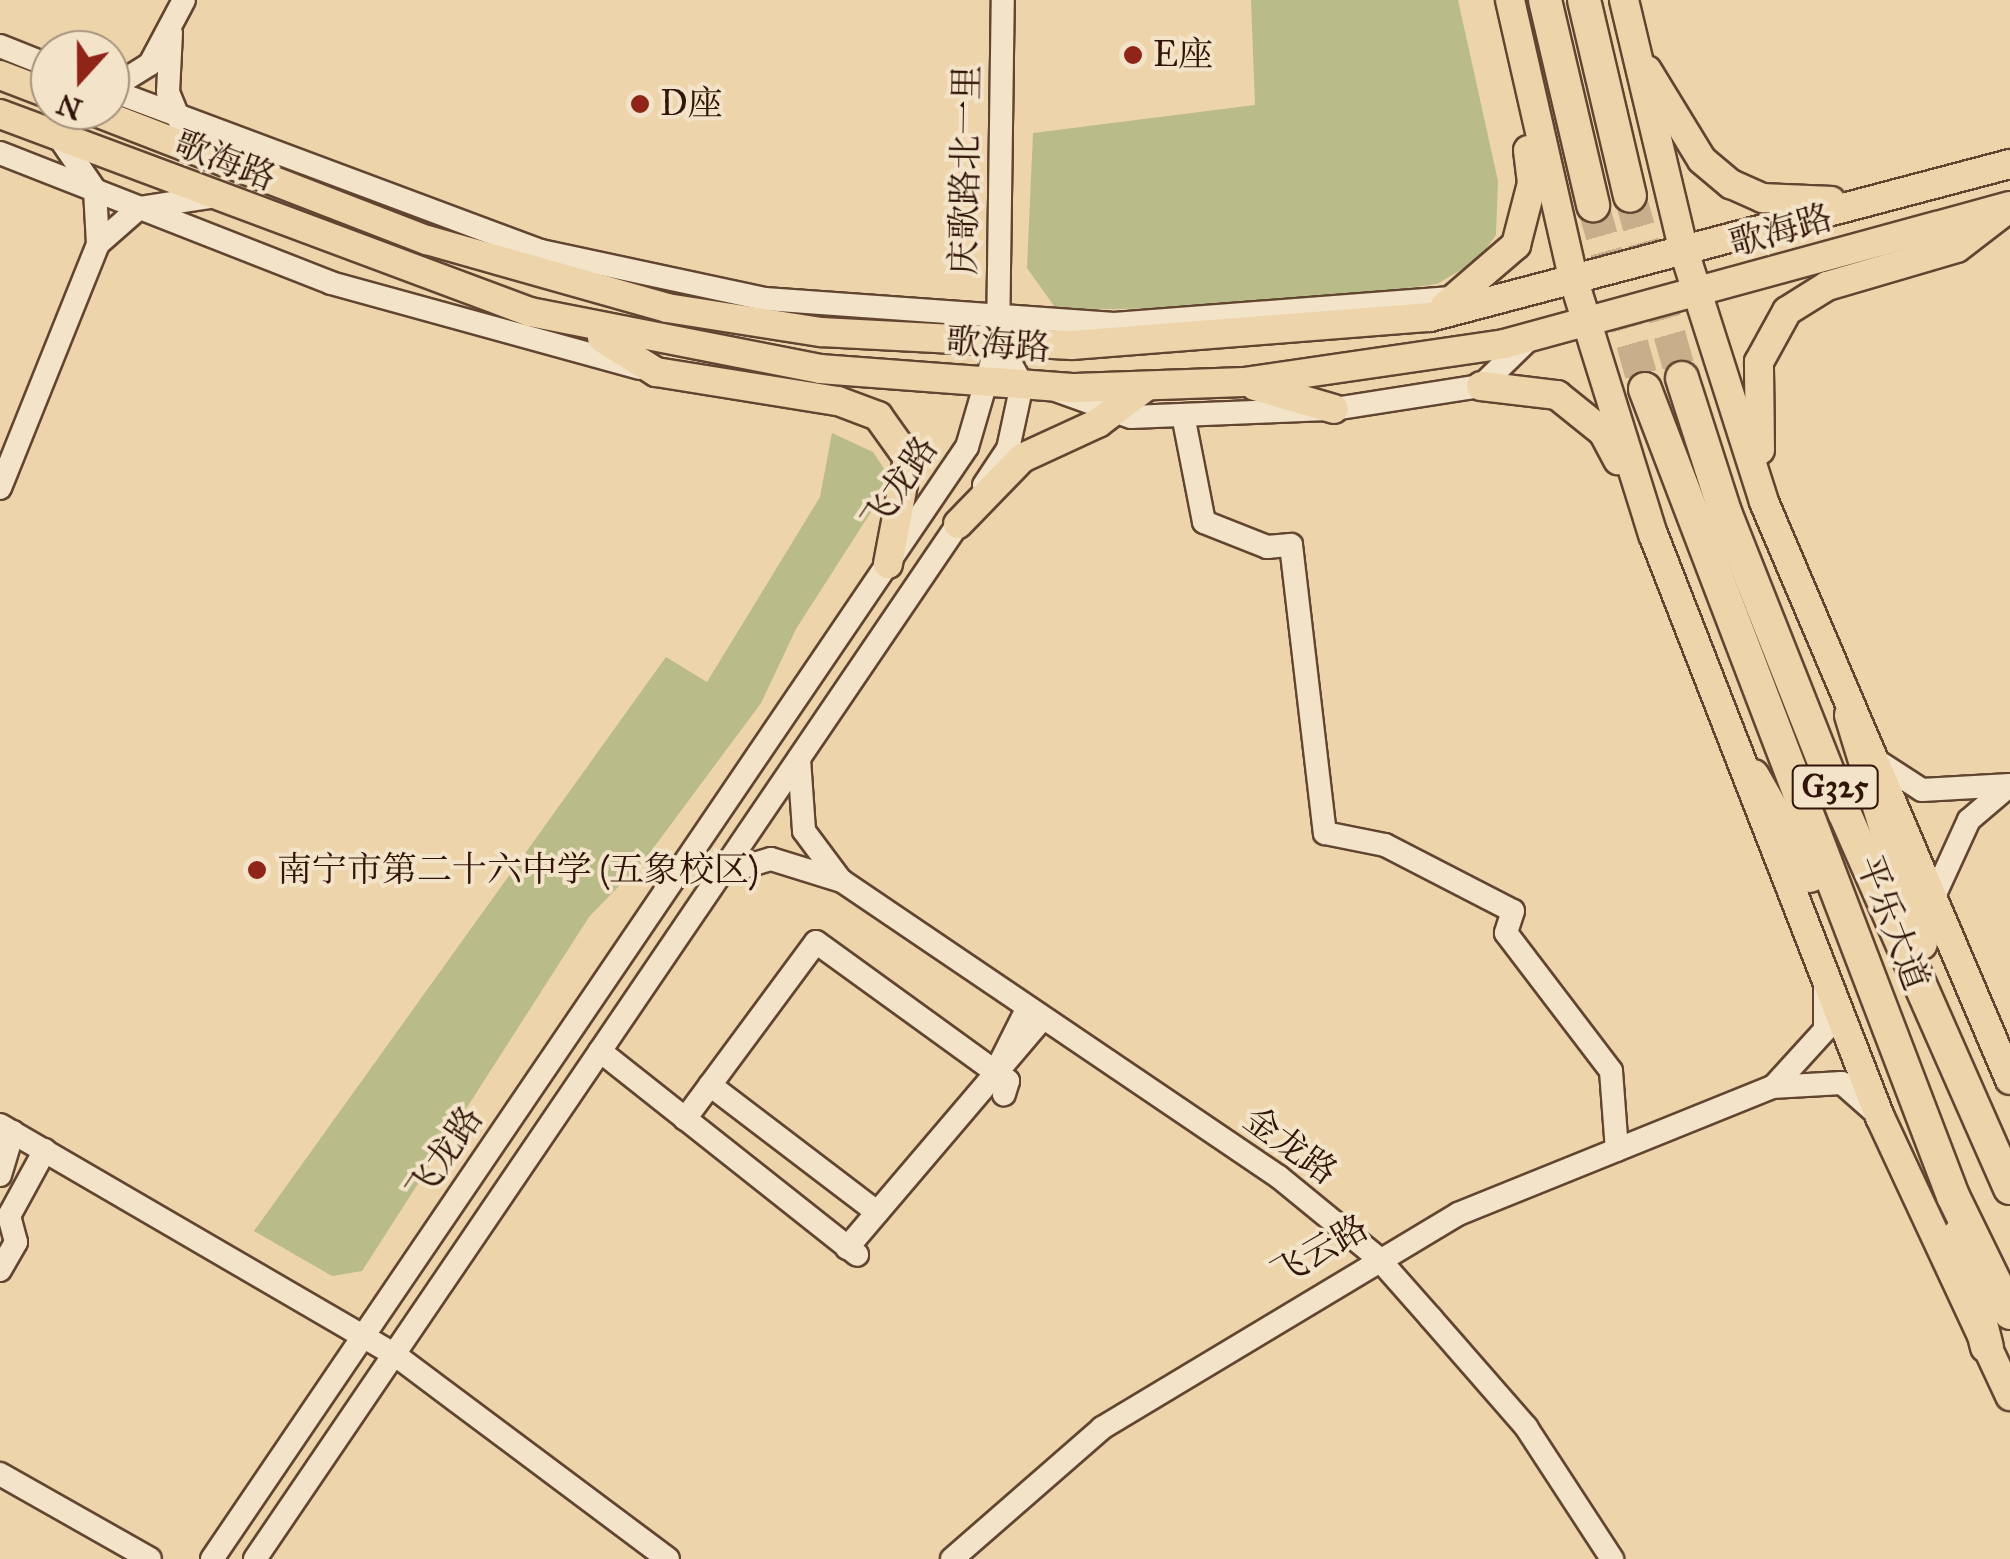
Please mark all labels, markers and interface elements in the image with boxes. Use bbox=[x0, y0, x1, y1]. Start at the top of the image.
north arrow bbox=[30, 30, 130, 130]
place label: E座 bbox=[1153, 34, 1213, 76]
marker: E座 bbox=[1122, 44, 1144, 66]
street label: 庆歌路北一里 bbox=[943, 65, 989, 275]
place label: D座 bbox=[660, 83, 723, 125]
text: N bbox=[52, 86, 87, 127]
marker: D座 bbox=[629, 93, 651, 115]
street label: 歌海路 bbox=[168, 123, 282, 199]
street label: 歌海路 bbox=[1725, 196, 1837, 266]
street label: 歌海路 bbox=[944, 320, 1052, 370]
street label: 飞龙路 bbox=[853, 429, 947, 539]
road number: G325 bbox=[1790, 760, 1880, 814]
place label: 南宁市第二十六中学 (五象校区) bbox=[277, 849, 759, 891]
street label: 平乐大道 bbox=[1847, 850, 1937, 996]
marker: 南宁市第二十六中学 (五象校区) bbox=[246, 859, 268, 881]
street label: 金龙路 bbox=[1235, 1098, 1345, 1194]
street label: 飞龙路 bbox=[398, 1099, 492, 1209]
street label: 飞云路 bbox=[1264, 1207, 1376, 1295]

